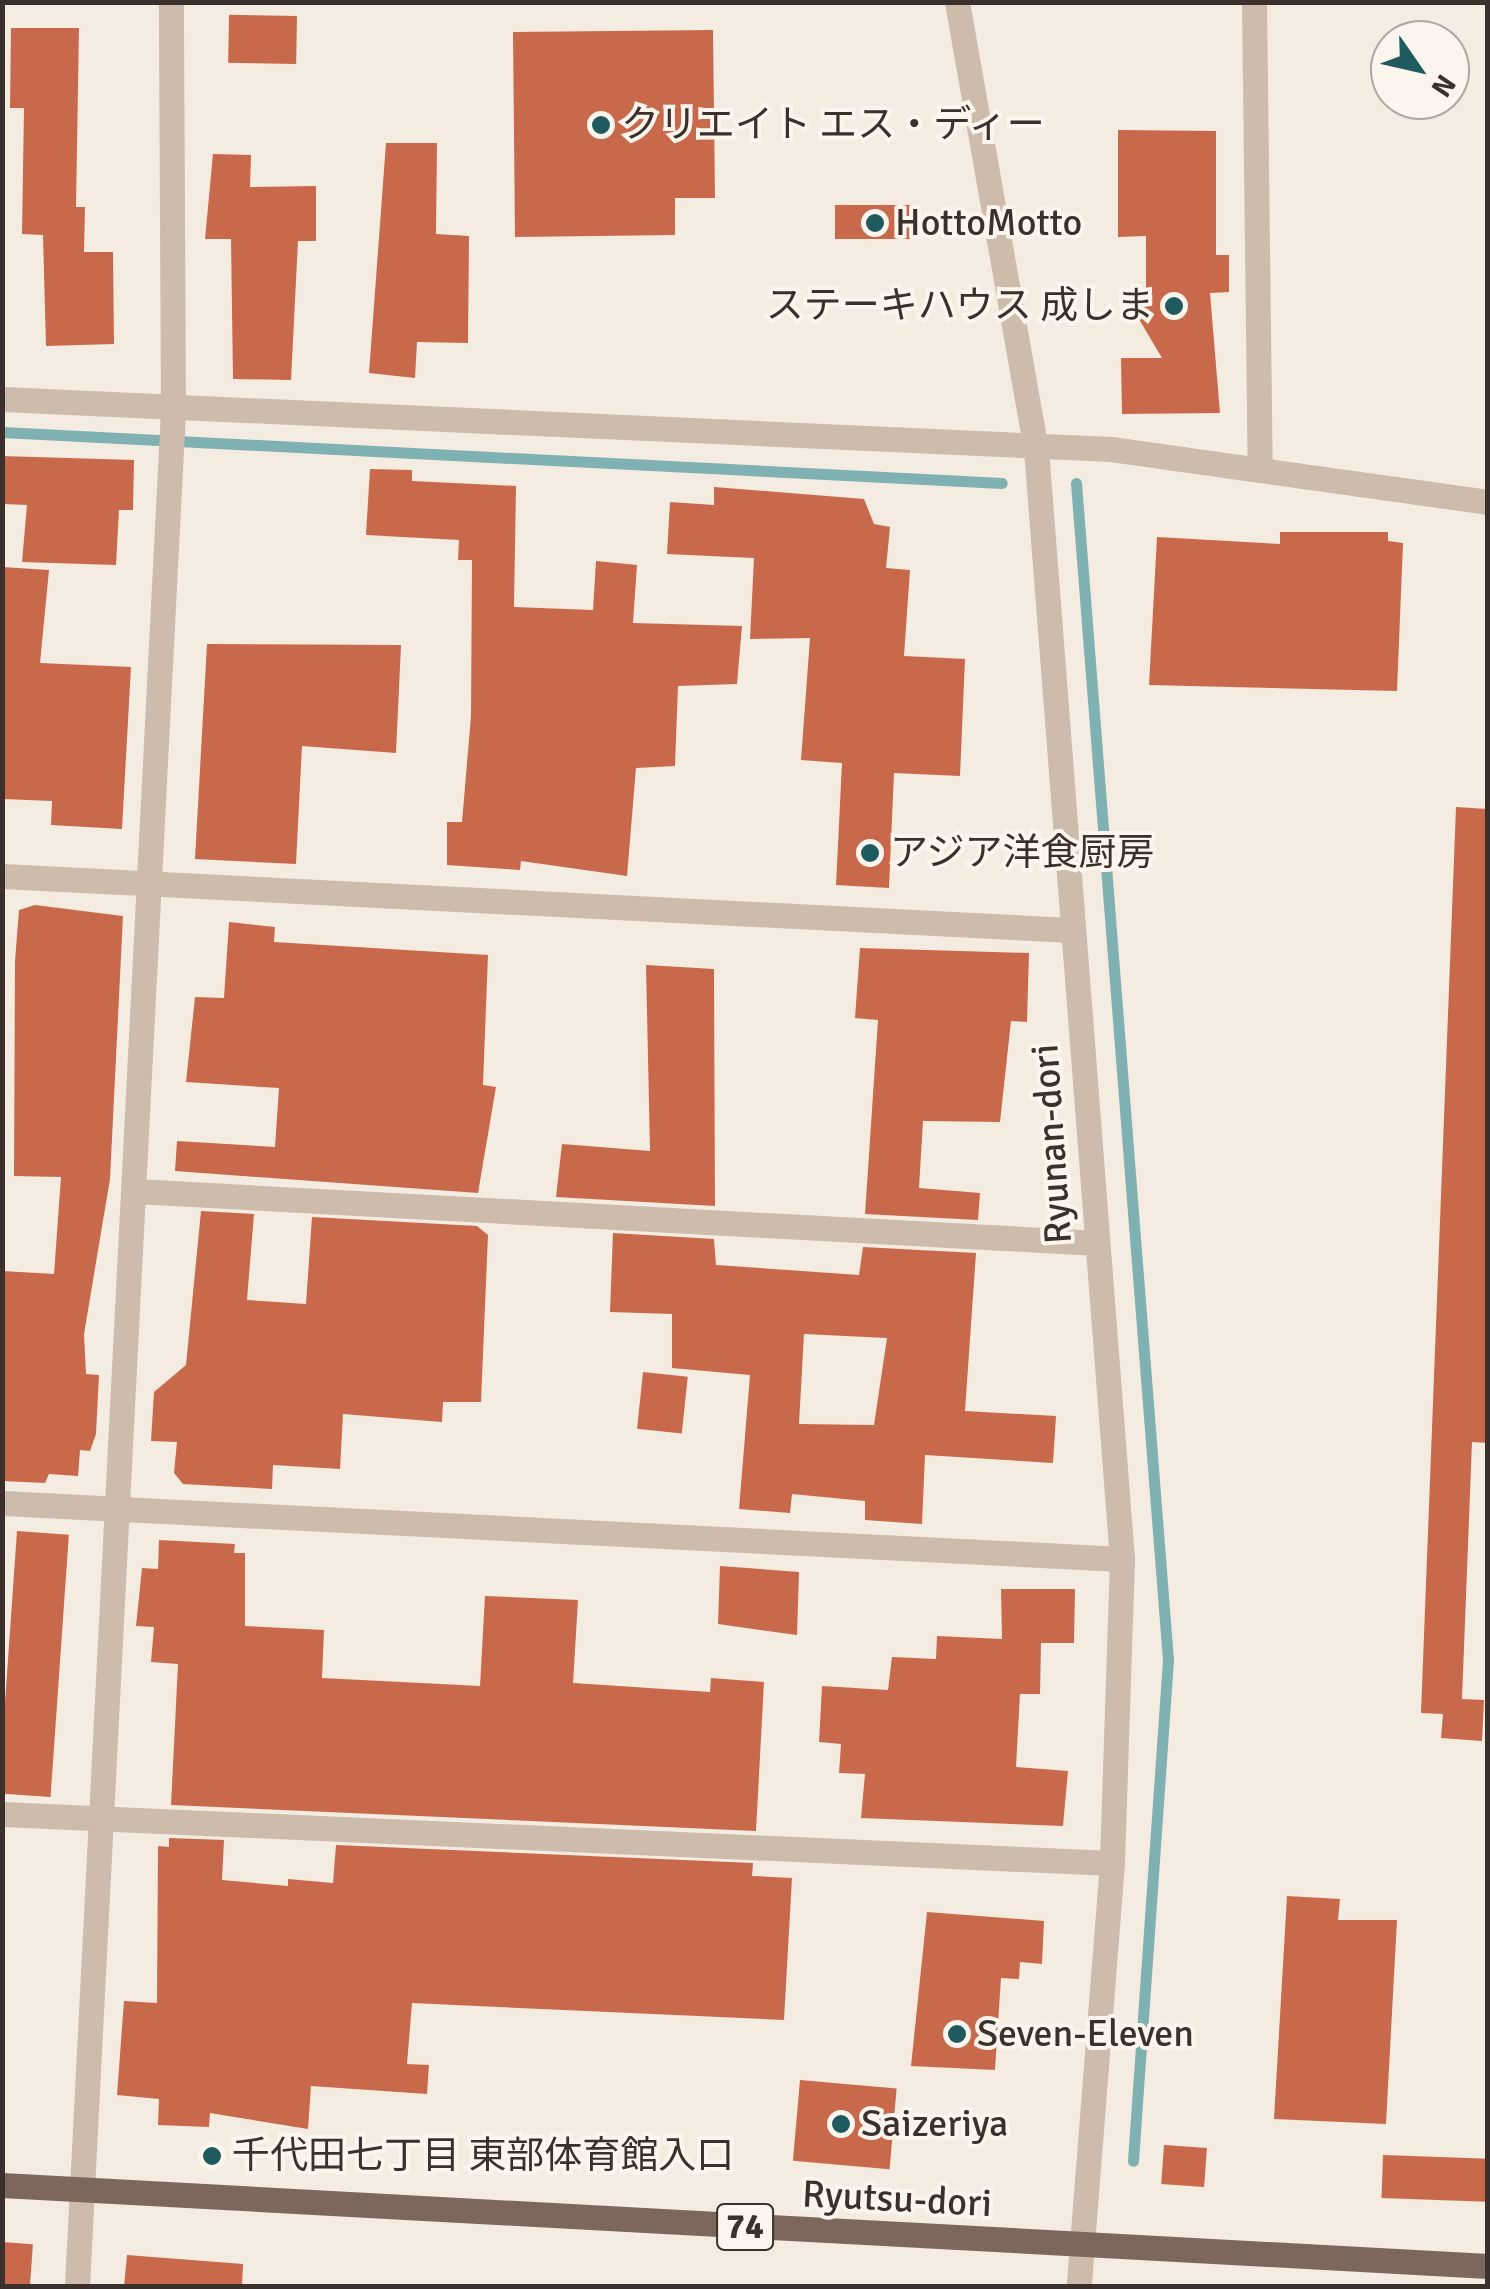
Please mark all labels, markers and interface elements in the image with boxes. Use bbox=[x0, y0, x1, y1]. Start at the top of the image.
north arrow bbox=[1370, 20, 1470, 120]
text: N bbox=[1424, 68, 1463, 103]
place label: クリエイト エス・ディー bbox=[621, 102, 1047, 148]
marker: クリエイト エス・ディー bbox=[590, 114, 612, 136]
place label: HottoMotto bbox=[895, 200, 1082, 246]
marker: HottoMotto bbox=[864, 212, 886, 234]
place label: ステーキハウス 成しま bbox=[766, 283, 1154, 329]
marker: ステーキハウス 成しま bbox=[1163, 295, 1185, 317]
place label: アジア洋食厨房 bbox=[890, 830, 1156, 876]
marker: アジア洋食厨房 bbox=[859, 842, 881, 864]
street label: Ryunan-dori bbox=[1022, 1043, 1082, 1245]
place label: Seven-Eleven bbox=[977, 2011, 1194, 2057]
marker: Seven-Eleven bbox=[946, 2023, 968, 2045]
place label: Saizeriya bbox=[861, 2101, 1008, 2147]
marker: Saizeriya bbox=[830, 2113, 852, 2135]
place label: 千代田七丁目 東部体育館入口 bbox=[232, 2133, 734, 2179]
marker: 千代田七丁目 東部体育館入口 bbox=[201, 2145, 223, 2167]
street label: Ryutsu-dori bbox=[801, 2171, 993, 2227]
road number: 74 bbox=[715, 2197, 775, 2257]

